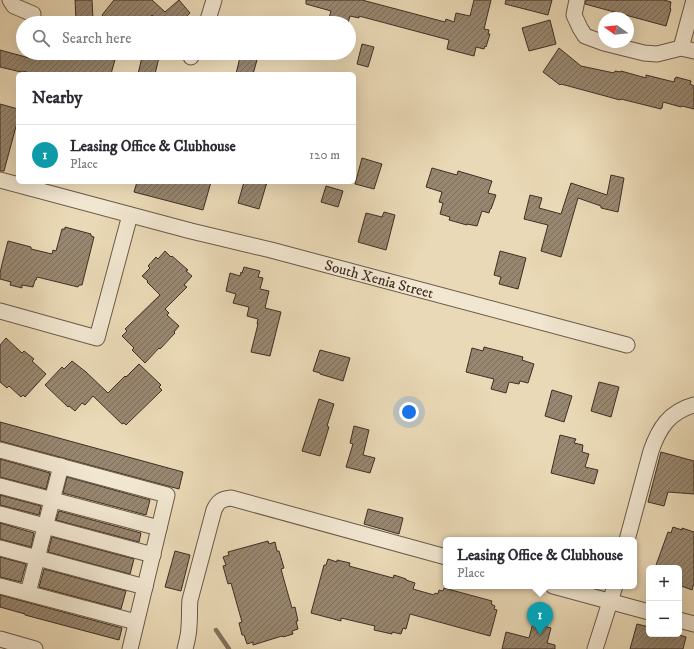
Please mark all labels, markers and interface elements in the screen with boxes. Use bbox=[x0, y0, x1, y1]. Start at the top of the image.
north arrow bbox=[598, 12, 634, 48]
search box bbox=[16, 16, 356, 60]
icon: search bbox=[30, 27, 52, 49]
text: Search here bbox=[62, 29, 131, 48]
text: Nearby bbox=[32, 87, 82, 109]
text: Leasing Office & Clubhouse bbox=[70, 137, 236, 156]
text: 1 bbox=[43, 147, 47, 163]
text: 120 m bbox=[309, 147, 340, 163]
text: Place bbox=[70, 156, 98, 172]
street label: South Xenia Street bbox=[322, 256, 436, 303]
your location bbox=[399, 402, 419, 422]
popup bbox=[443, 537, 637, 589]
text: Leasing Office & Clubhouse bbox=[457, 546, 623, 565]
text: Place bbox=[457, 565, 485, 581]
map controls bbox=[646, 565, 682, 637]
button: + bbox=[646, 565, 682, 601]
button: − bbox=[646, 601, 682, 637]
pin: 1 bbox=[527, 602, 553, 635]

